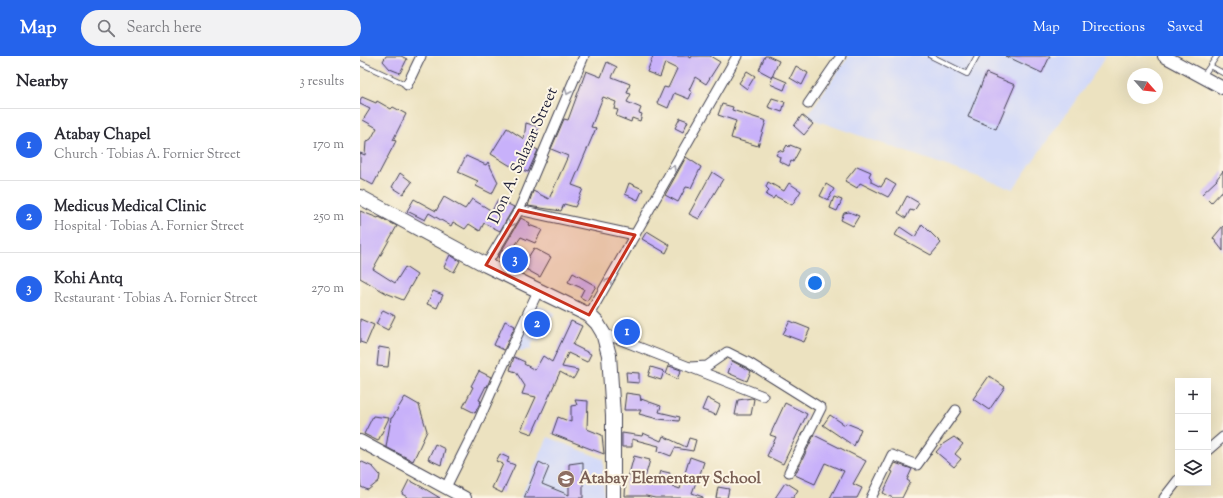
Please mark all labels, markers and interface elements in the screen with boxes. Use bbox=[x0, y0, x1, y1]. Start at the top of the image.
search box bbox=[81, 10, 361, 46]
text: Map bbox=[20, 15, 57, 42]
icon: search bbox=[95, 17, 117, 39]
text: Search here bbox=[127, 18, 202, 39]
text: Map bbox=[1033, 18, 1060, 38]
text: Directions bbox=[1082, 18, 1145, 38]
text: Saved bbox=[1167, 18, 1203, 38]
north arrow bbox=[1127, 68, 1163, 104]
text: Nearby bbox=[16, 70, 68, 94]
text: 3 results bbox=[299, 73, 344, 91]
street label: Don A. Salazar Street bbox=[484, 84, 565, 228]
one-way arrow bbox=[565, 88, 573, 95]
text: Atabay Chapel bbox=[54, 125, 151, 146]
text: 1 bbox=[27, 136, 31, 154]
text: 170 m bbox=[313, 136, 344, 154]
text: Church · Tobias A. Fornier Street bbox=[54, 146, 240, 164]
one-way arrow bbox=[669, 165, 676, 173]
text: Medicus Medical Clinic bbox=[54, 197, 206, 218]
text: 2 bbox=[26, 208, 32, 226]
text: 250 m bbox=[313, 208, 344, 226]
text: Hospital · Tobias A. Fornier Street bbox=[54, 218, 244, 236]
one-way arrow bbox=[508, 220, 516, 227]
pin: 3 bbox=[502, 245, 528, 275]
text: Kohi Antq bbox=[54, 269, 123, 290]
your location bbox=[805, 273, 825, 293]
one-way arrow bbox=[604, 278, 611, 285]
text: 3 bbox=[26, 280, 32, 298]
text: 270 m bbox=[311, 280, 344, 298]
text: Restaurant · Tobias A. Fornier Street bbox=[54, 290, 257, 308]
pin: 2 bbox=[524, 309, 550, 339]
pin: 1 bbox=[614, 317, 640, 347]
map controls bbox=[1175, 378, 1211, 486]
button: + bbox=[1175, 378, 1211, 414]
button: − bbox=[1175, 414, 1211, 450]
button: layers bbox=[1175, 450, 1211, 486]
place label: Atabay Elementary School bbox=[579, 468, 761, 491]
school or university icon: Atabay Elementary School bbox=[556, 469, 576, 489]

